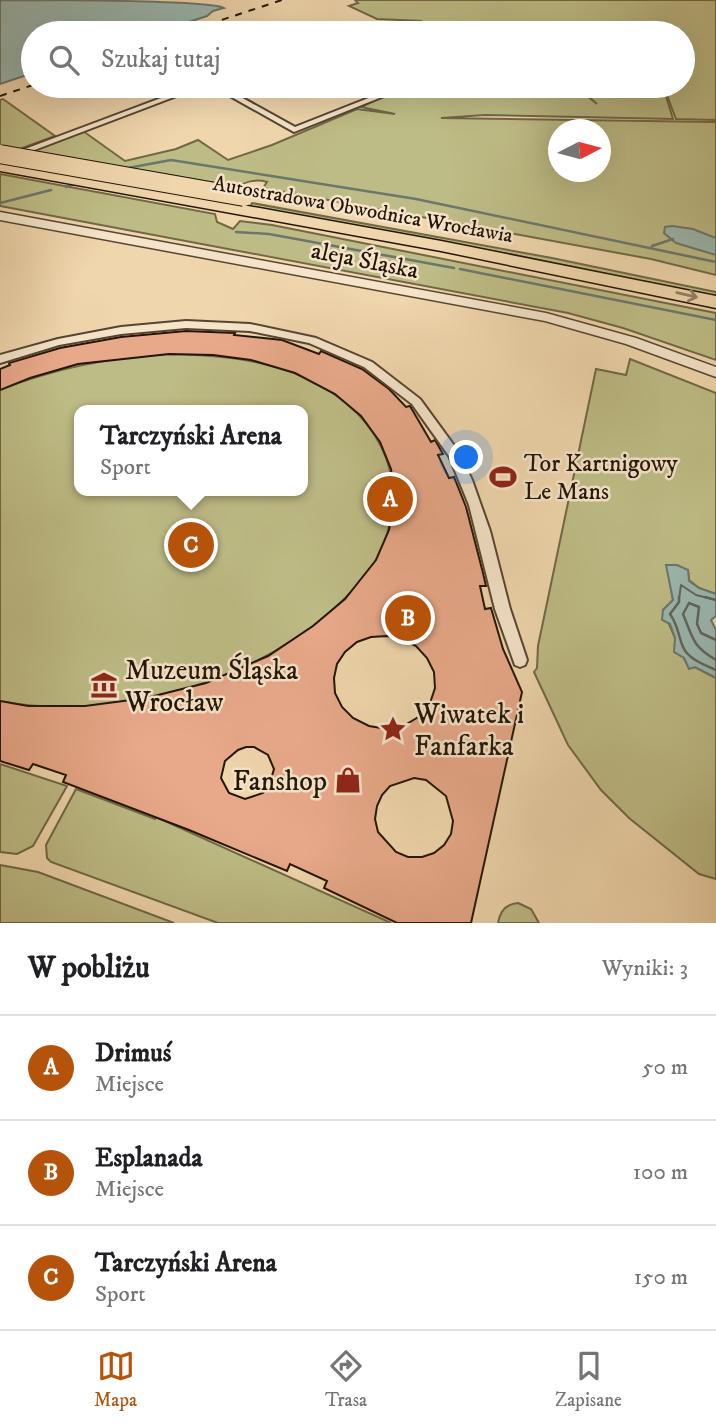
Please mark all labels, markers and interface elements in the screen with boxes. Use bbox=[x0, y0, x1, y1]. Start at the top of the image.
search box bbox=[21, 21, 695, 98]
icon: search bbox=[45, 41, 83, 79]
text: Szukaj tutaj bbox=[101, 43, 221, 76]
north arrow bbox=[548, 119, 611, 182]
street label: Autostradowa Obwodnica Wrocławia bbox=[211, 171, 515, 249]
street label: aleja Śląska bbox=[309, 235, 422, 286]
one-way arrow bbox=[675, 289, 698, 302]
popup bbox=[74, 405, 308, 496]
text: Tarczyński Arena bbox=[100, 420, 282, 453]
your location bbox=[449, 440, 483, 474]
place label: Tor Kartnigowy Le Mans bbox=[524, 449, 678, 507]
text: Sport bbox=[100, 453, 151, 482]
sports icon: Tor Kartnigowy Le Mans bbox=[488, 462, 518, 492]
pin: A bbox=[367, 473, 413, 525]
pin: C bbox=[168, 519, 214, 571]
pin: B bbox=[385, 592, 431, 644]
place label: Muzeum Śląska Wrocław bbox=[124, 652, 298, 720]
museum icon: Muzeum Śląska Wrocław bbox=[89, 670, 119, 700]
place label: Wiwatek i Fanfarka bbox=[413, 697, 524, 764]
place icon: Wiwatek i Fanfarka bbox=[378, 714, 408, 744]
place label: Fanshop bbox=[233, 764, 327, 799]
shop icon: Fanshop bbox=[333, 765, 363, 795]
text: W pobliżu bbox=[28, 950, 150, 987]
text: Wyniki: 3 bbox=[602, 954, 688, 983]
text: Drimuś bbox=[95, 1037, 171, 1070]
text: A bbox=[44, 1053, 58, 1082]
text: 50 m bbox=[642, 1053, 688, 1082]
text: Miejsce bbox=[95, 1070, 164, 1099]
text: Esplanada bbox=[95, 1142, 203, 1175]
text: B bbox=[44, 1158, 58, 1187]
text: 100 m bbox=[633, 1158, 688, 1187]
text: Miejsce bbox=[95, 1175, 164, 1204]
text: Tarczyński Arena bbox=[95, 1247, 277, 1280]
text: C bbox=[43, 1263, 59, 1292]
text: 150 m bbox=[634, 1263, 688, 1292]
text: Sport bbox=[95, 1280, 146, 1309]
tab: Mapa bbox=[94, 1347, 137, 1412]
tab: Trasa bbox=[325, 1347, 367, 1412]
tab: Zapisane bbox=[555, 1347, 622, 1412]

